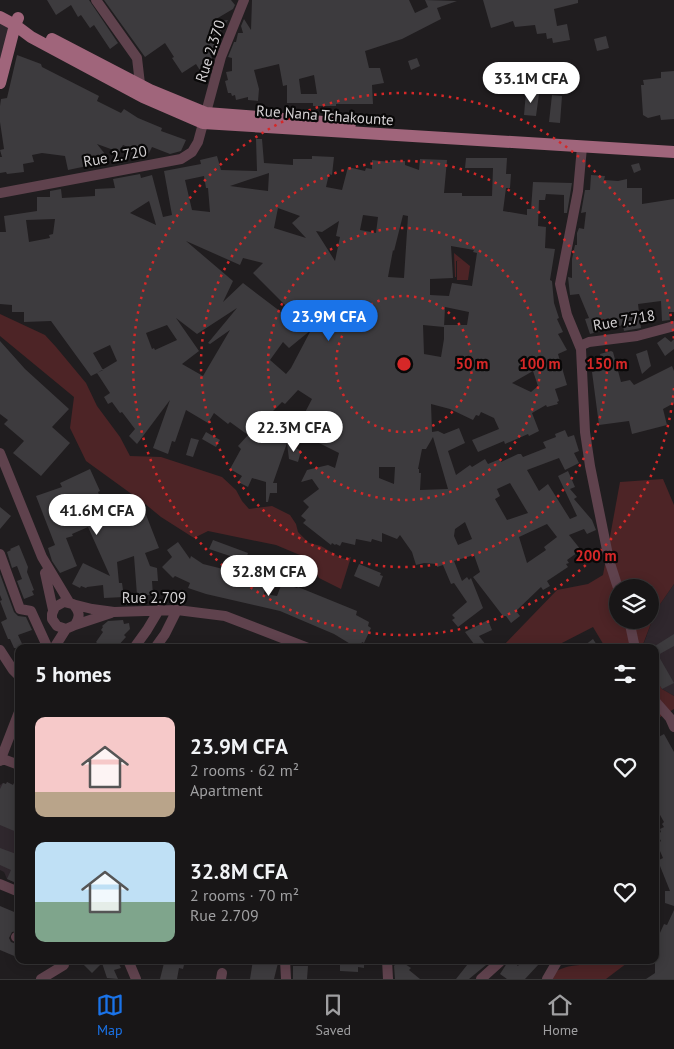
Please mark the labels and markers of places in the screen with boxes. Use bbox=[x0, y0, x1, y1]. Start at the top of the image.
pin: 33.1M CFA bbox=[474, 62, 588, 104]
pin: 23.9M CFA bbox=[272, 300, 386, 342]
centre of rings bbox=[395, 355, 413, 373]
pin: 22.3M CFA bbox=[237, 410, 351, 453]
pin: 41.6M CFA bbox=[40, 494, 154, 536]
pin: 32.8M CFA bbox=[212, 554, 326, 597]

